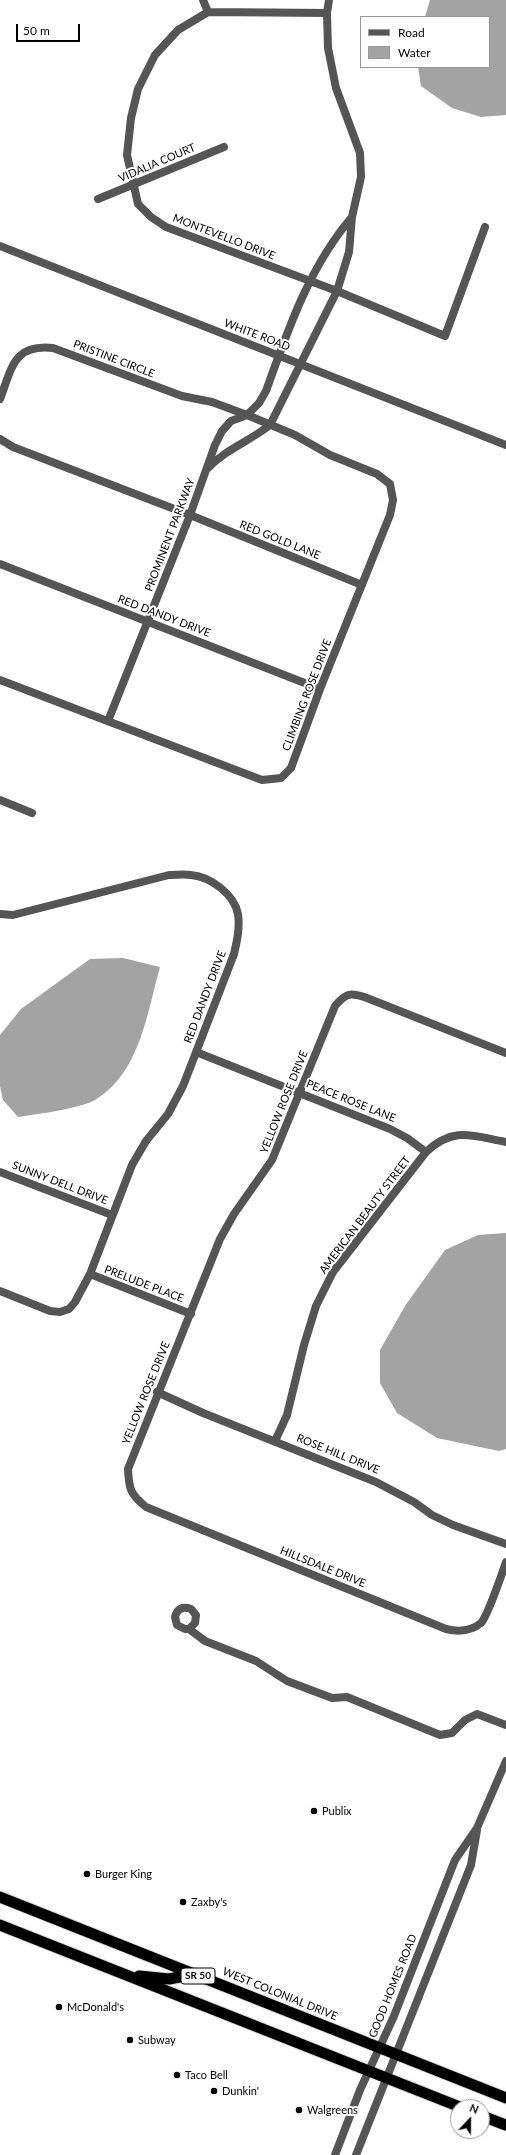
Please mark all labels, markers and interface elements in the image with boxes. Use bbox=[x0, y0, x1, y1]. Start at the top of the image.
scale bar bbox=[18, 16, 82, 42]
legend bbox=[360, 16, 490, 68]
text: 50 m bbox=[23, 23, 50, 38]
text: Road bbox=[398, 25, 425, 40]
text: Water bbox=[398, 45, 431, 60]
street label: VIDALIA COURT bbox=[117, 141, 197, 185]
street label: MONTEVELLO DRIVE bbox=[171, 211, 277, 263]
street label: WHITE ROAD bbox=[222, 316, 292, 354]
street label: PRISTINE CIRCLE bbox=[71, 337, 157, 381]
street label: PROMINENT PARKWAY bbox=[142, 477, 198, 593]
street label: RED GOLD LANE bbox=[238, 518, 322, 562]
street label: RED DANDY DRIVE bbox=[116, 592, 212, 640]
street label: CLIMBING ROSE DRIVE bbox=[280, 637, 334, 753]
street label: RED DANDY DRIVE bbox=[181, 949, 229, 1045]
street label: YELLOW ROSE DRIVE bbox=[257, 1049, 311, 1155]
street label: PEACE ROSE LANE bbox=[304, 1077, 398, 1125]
street label: AMERICAN BEAUTY STREET bbox=[317, 1154, 413, 1276]
street label: SUNNY DELL DRIVE bbox=[10, 1159, 110, 1207]
street label: PRELUDE PLACE bbox=[102, 1263, 186, 1305]
street label: YELLOW ROSE DRIVE bbox=[119, 1340, 173, 1446]
street label: ROSE HILL DRIVE bbox=[295, 1431, 381, 1477]
street label: HILLSDALE DRIVE bbox=[278, 1544, 368, 1590]
place label: Publix bbox=[322, 1804, 352, 1818]
marker: Publix bbox=[309, 1806, 319, 1816]
place label: Burger King bbox=[95, 1867, 152, 1881]
marker: Burger King bbox=[82, 1869, 92, 1879]
place label: Zaxby's bbox=[191, 1895, 227, 1909]
marker: Zaxby's bbox=[178, 1897, 188, 1907]
street label: GOOD HOMES ROAD bbox=[366, 1932, 420, 2040]
street label: WEST COLONIAL DRIVE bbox=[221, 1965, 339, 2023]
road number: SR 50 bbox=[181, 1968, 215, 1984]
place label: McDonald's bbox=[67, 2000, 124, 2014]
marker: McDonald's bbox=[54, 2002, 64, 2012]
place label: Subway bbox=[138, 2033, 176, 2047]
marker: Subway bbox=[125, 2035, 135, 2045]
place label: Taco Bell bbox=[185, 2068, 228, 2082]
marker: Taco Bell bbox=[172, 2070, 182, 2080]
place label: Dunkin' bbox=[222, 2084, 259, 2098]
marker: Dunkin' bbox=[209, 2086, 219, 2096]
north arrow bbox=[450, 2099, 490, 2139]
text: N bbox=[468, 2101, 481, 2116]
place label: Walgreens bbox=[307, 2103, 358, 2117]
marker: Walgreens bbox=[294, 2105, 304, 2115]

